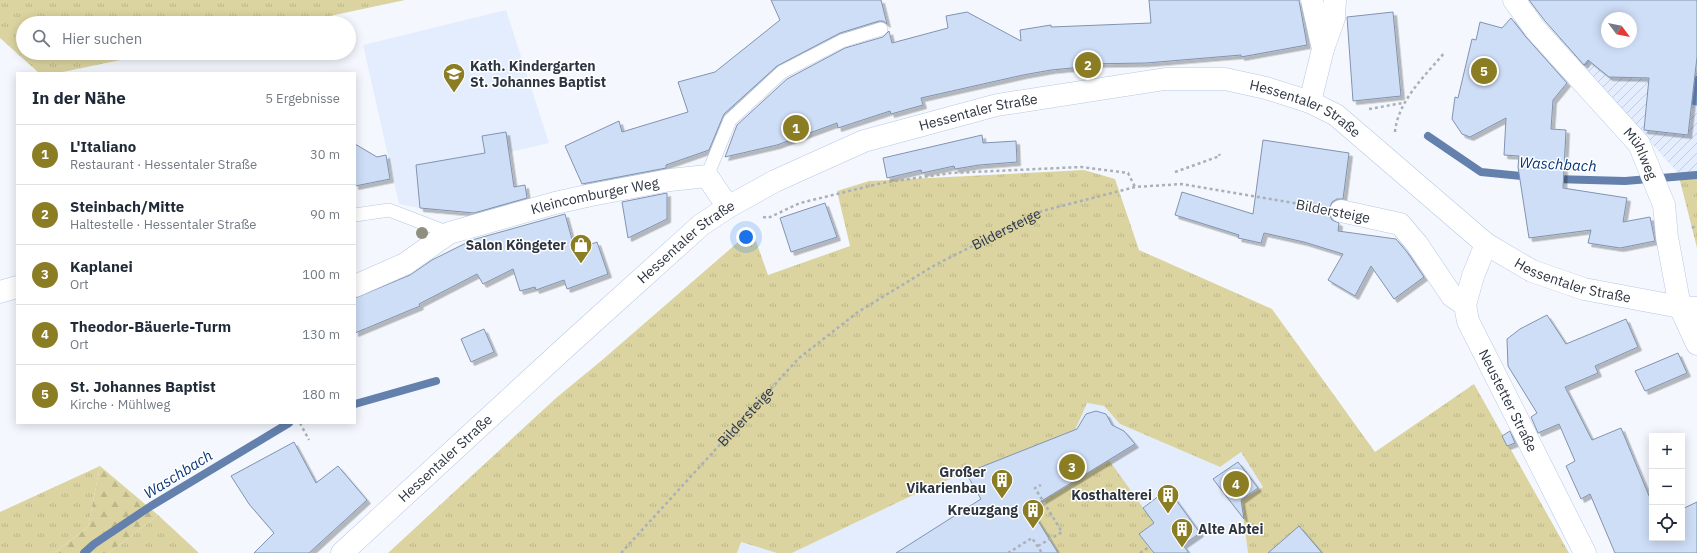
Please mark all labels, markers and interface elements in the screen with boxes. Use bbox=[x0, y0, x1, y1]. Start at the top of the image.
north arrow bbox=[1601, 12, 1637, 48]
search box bbox=[16, 16, 356, 60]
icon: search bbox=[30, 27, 52, 49]
text: Hier suchen bbox=[62, 29, 142, 48]
pin: 2 bbox=[1075, 50, 1101, 80]
pin: 5 bbox=[1471, 56, 1497, 86]
place label: Kath. Kindergarten St. Johannes Baptist bbox=[470, 57, 606, 91]
school or university icon: Kath. Kindergarten St. Johannes Baptist bbox=[441, 61, 467, 94]
street label: Hessentaler Straße bbox=[1248, 76, 1365, 141]
text: In der Nähe bbox=[32, 87, 126, 109]
text: 5 Ergebnisse bbox=[265, 90, 340, 107]
street label: Hessentaler Straße bbox=[917, 90, 1039, 135]
pin: 1 bbox=[783, 113, 809, 143]
street label: Mühlweg bbox=[1619, 124, 1662, 183]
text: L'Italiano bbox=[70, 137, 136, 156]
text: 1 bbox=[41, 146, 49, 163]
text: 30 m bbox=[310, 146, 340, 163]
water label: Waschbach bbox=[1519, 152, 1597, 176]
text: Restaurant · Hessentaler Straße bbox=[70, 156, 257, 173]
street label: Kleincomburger Weg bbox=[529, 173, 661, 218]
street label: Bildersteige bbox=[1294, 195, 1372, 227]
street label: Hessentaler Straße bbox=[633, 196, 738, 287]
text: Steinbach/Mitte bbox=[70, 197, 184, 216]
street label: Bildersteige bbox=[969, 204, 1044, 254]
text: 2 bbox=[41, 206, 49, 223]
text: 90 m bbox=[310, 206, 340, 223]
text: Haltestelle · Hessentaler Straße bbox=[70, 216, 256, 233]
your location bbox=[736, 227, 756, 247]
shop icon: Salon Köngeter bbox=[568, 232, 594, 265]
place label: Salon Köngeter bbox=[466, 236, 566, 254]
street label: Hessentaler Straße bbox=[1511, 254, 1633, 307]
text: Kaplanei bbox=[70, 257, 133, 276]
text: 3 bbox=[41, 266, 49, 283]
text: 100 m bbox=[302, 266, 340, 283]
text: Ort bbox=[70, 276, 89, 293]
text: Theodor-Bäuerle-Turm bbox=[70, 317, 231, 336]
text: 4 bbox=[41, 326, 49, 343]
text: 130 m bbox=[302, 326, 340, 343]
text: Ort bbox=[70, 336, 89, 353]
street label: Neustetter Straße bbox=[1475, 346, 1542, 455]
text: St. Johannes Baptist bbox=[70, 377, 216, 396]
street label: Bildersteige bbox=[714, 382, 778, 450]
text: 5 bbox=[41, 386, 49, 403]
text: 180 m bbox=[302, 386, 340, 403]
text: Kirche · Mühlweg bbox=[70, 396, 170, 413]
street label: Hessentaler Straße bbox=[394, 410, 496, 506]
map controls bbox=[1649, 433, 1685, 541]
button: + bbox=[1649, 433, 1685, 469]
water label: Waschbach bbox=[140, 445, 216, 503]
pin: 3 bbox=[1059, 452, 1085, 482]
place label: Großer Vikarienbau bbox=[906, 463, 986, 497]
building icon: Großer Vikarienbau bbox=[989, 467, 1015, 500]
pin: 4 bbox=[1223, 469, 1249, 499]
button: − bbox=[1649, 469, 1685, 505]
building icon: Kosthalterei bbox=[1155, 482, 1181, 515]
place label: Kosthalterei bbox=[1071, 486, 1152, 504]
building icon: Kreuzgang bbox=[1020, 497, 1046, 530]
place label: Kreuzgang bbox=[948, 501, 1018, 519]
button: locate bbox=[1649, 505, 1685, 541]
building icon: Alte Abtei bbox=[1169, 516, 1195, 549]
place label: Alte Abtei bbox=[1198, 520, 1263, 538]

